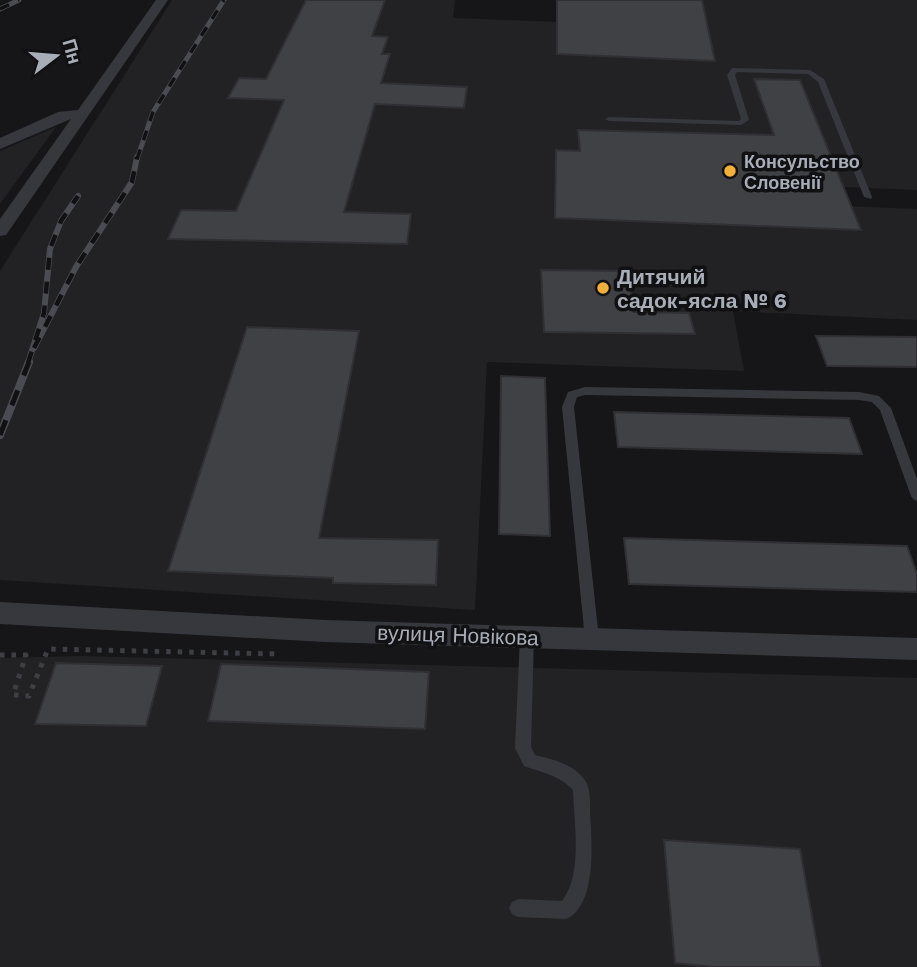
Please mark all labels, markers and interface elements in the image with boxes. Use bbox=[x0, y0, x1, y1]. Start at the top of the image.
north arrow bbox=[21, 21, 91, 91]
text: Пн bbox=[57, 36, 86, 67]
place label: Консульство Словенії bbox=[744, 151, 860, 193]
marker: Консульство Словенії bbox=[722, 163, 738, 179]
place label: Дитячий садок-ясла № 6 bbox=[617, 264, 787, 313]
marker: Дитячий садок-ясла № 6 bbox=[595, 280, 611, 296]
street label: вулиця Новікова bbox=[377, 620, 540, 650]

